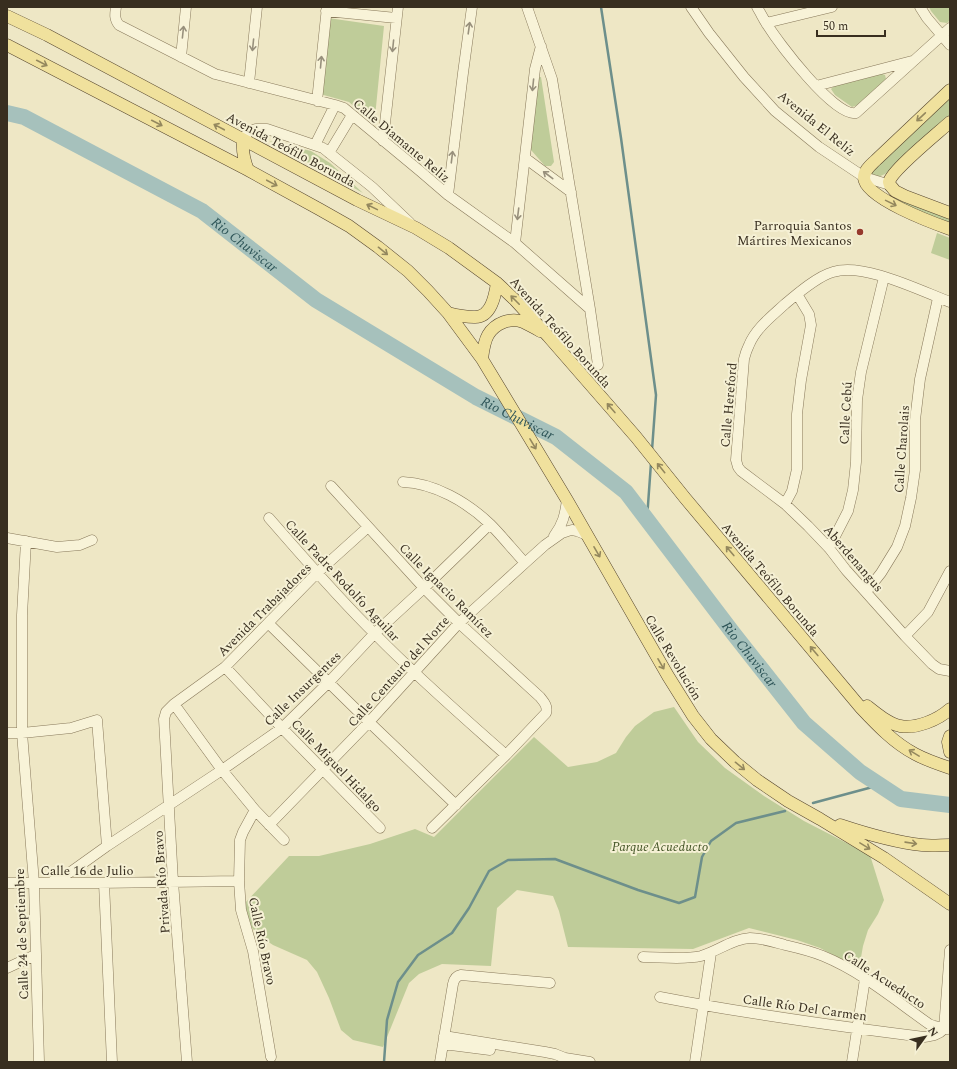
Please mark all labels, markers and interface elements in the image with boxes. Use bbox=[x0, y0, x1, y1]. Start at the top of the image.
scale bar bbox=[817, 12, 885, 38]
text: 50 m bbox=[823, 17, 848, 36]
one-way arrow bbox=[465, 22, 473, 35]
one-way arrow bbox=[180, 26, 187, 39]
one-way arrow bbox=[249, 38, 256, 51]
one-way arrow bbox=[390, 39, 397, 52]
one-way arrow bbox=[317, 56, 325, 69]
one-way arrow bbox=[35, 60, 47, 67]
one-way arrow bbox=[530, 78, 537, 91]
street label: Avenida El Relíz bbox=[773, 86, 859, 161]
street label: Calle Diamante Reliz bbox=[348, 94, 454, 188]
street label: Avenida Teófilo Borunda bbox=[222, 107, 359, 193]
one-way arrow bbox=[917, 112, 927, 121]
one-way arrow bbox=[151, 120, 163, 127]
one-way arrow bbox=[213, 123, 225, 130]
one-way arrow bbox=[449, 151, 456, 164]
one-way arrow bbox=[542, 171, 553, 180]
one-way arrow bbox=[266, 180, 278, 188]
one-way arrow bbox=[885, 200, 897, 207]
one-way arrow bbox=[366, 203, 378, 210]
one-way arrow bbox=[514, 207, 522, 220]
water label: Rio Chuviscar bbox=[207, 212, 283, 278]
place label: Parroquia Santos Mártires Mexicanos bbox=[737, 216, 852, 251]
marker: Parroquia Santos Mártires Mexicanos bbox=[855, 227, 865, 237]
one-way arrow bbox=[378, 246, 389, 255]
street label: Avenida Teófilo Borunda bbox=[505, 273, 616, 393]
one-way arrow bbox=[510, 295, 520, 305]
street label: Calle Hereford bbox=[715, 362, 743, 448]
street label: Calle Cebú bbox=[834, 381, 858, 445]
water label: Rio Chuviscar bbox=[477, 391, 558, 446]
one-way arrow bbox=[606, 402, 615, 413]
street label: Calle Charolais bbox=[889, 404, 915, 494]
one-way arrow bbox=[530, 438, 538, 450]
one-way arrow bbox=[657, 462, 665, 473]
street label: Calle Padre Rodolfo Aguilar bbox=[280, 515, 405, 646]
street label: Avenida Teófilo Borunda bbox=[716, 518, 824, 642]
street label: Aberdenangus bbox=[818, 521, 888, 597]
street label: Calle Ignacio Ramírez bbox=[394, 539, 498, 643]
one-way arrow bbox=[593, 545, 601, 557]
one-way arrow bbox=[726, 546, 735, 557]
street label: Avenida Trabajadores bbox=[213, 558, 316, 661]
street label: Calle Centauro del Norte bbox=[343, 611, 454, 732]
street label: Calle Revolución bbox=[640, 611, 707, 705]
water label: Rio Chuviscar bbox=[716, 617, 782, 693]
street label: Calle Insurgentes bbox=[259, 646, 346, 731]
one-way arrow bbox=[809, 646, 818, 656]
one-way arrow bbox=[658, 658, 666, 670]
street label: Calle Miguel Hidalgo bbox=[286, 714, 386, 817]
one-way arrow bbox=[909, 749, 920, 757]
one-way arrow bbox=[735, 762, 746, 771]
street label: Privada Río Bravo bbox=[148, 830, 176, 934]
park label: Parque Acueducto bbox=[612, 837, 708, 857]
one-way arrow bbox=[904, 839, 917, 847]
one-way arrow bbox=[859, 843, 871, 851]
street label: Calle 16 de Julio bbox=[40, 861, 134, 881]
street label: Calle 24 de Septiembre bbox=[10, 868, 34, 1000]
street label: Calle Río Bravo bbox=[243, 895, 281, 987]
street label: Calle Acueducto bbox=[839, 946, 930, 1014]
street label: Calle Río Del Carmen bbox=[741, 989, 869, 1027]
north arrow bbox=[905, 1017, 945, 1057]
text: N bbox=[923, 1023, 943, 1040]

